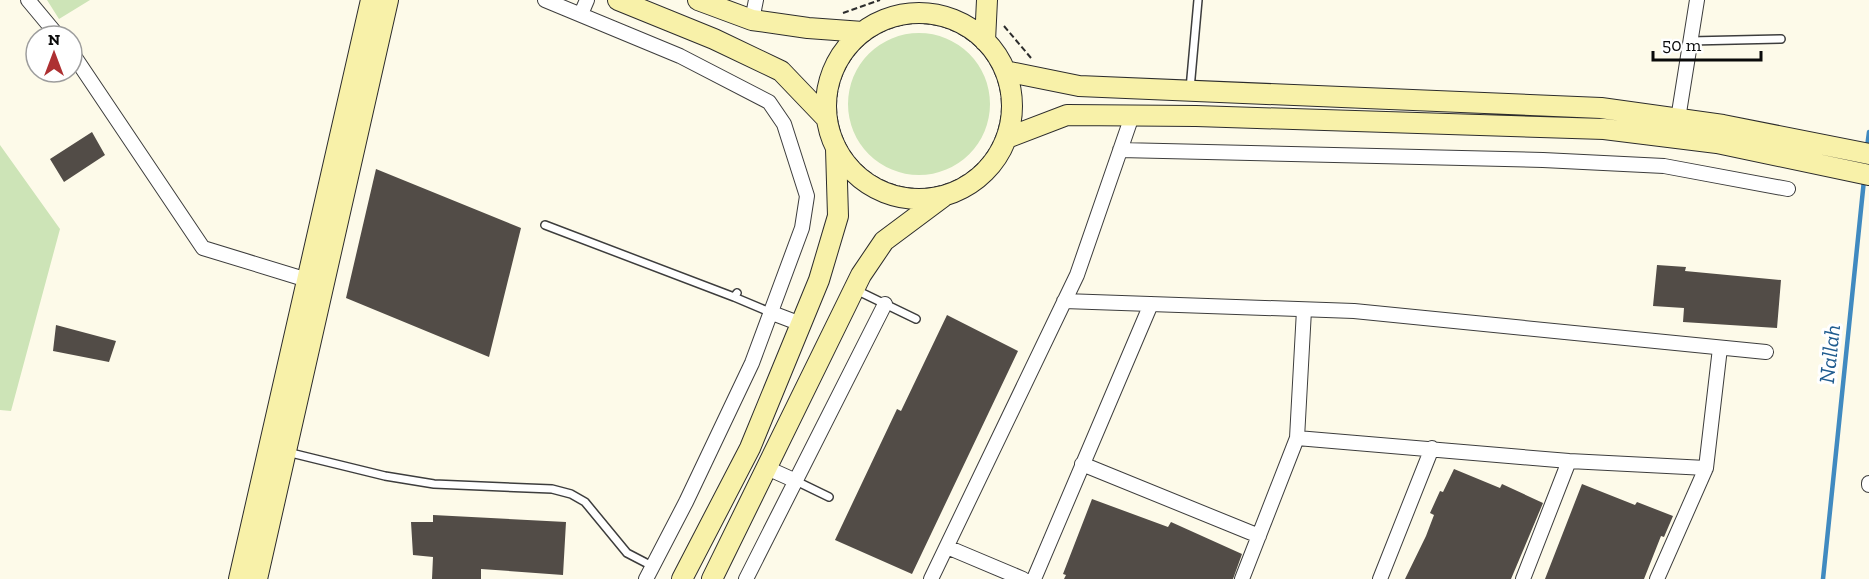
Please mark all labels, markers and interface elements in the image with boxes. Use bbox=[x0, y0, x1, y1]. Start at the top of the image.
north arrow bbox=[24, 24, 84, 84]
scale bar bbox=[1653, 24, 1761, 62]
text: N bbox=[48, 30, 60, 49]
text: 50 m bbox=[1662, 34, 1702, 56]
water label: Nallah bbox=[1813, 323, 1846, 385]

